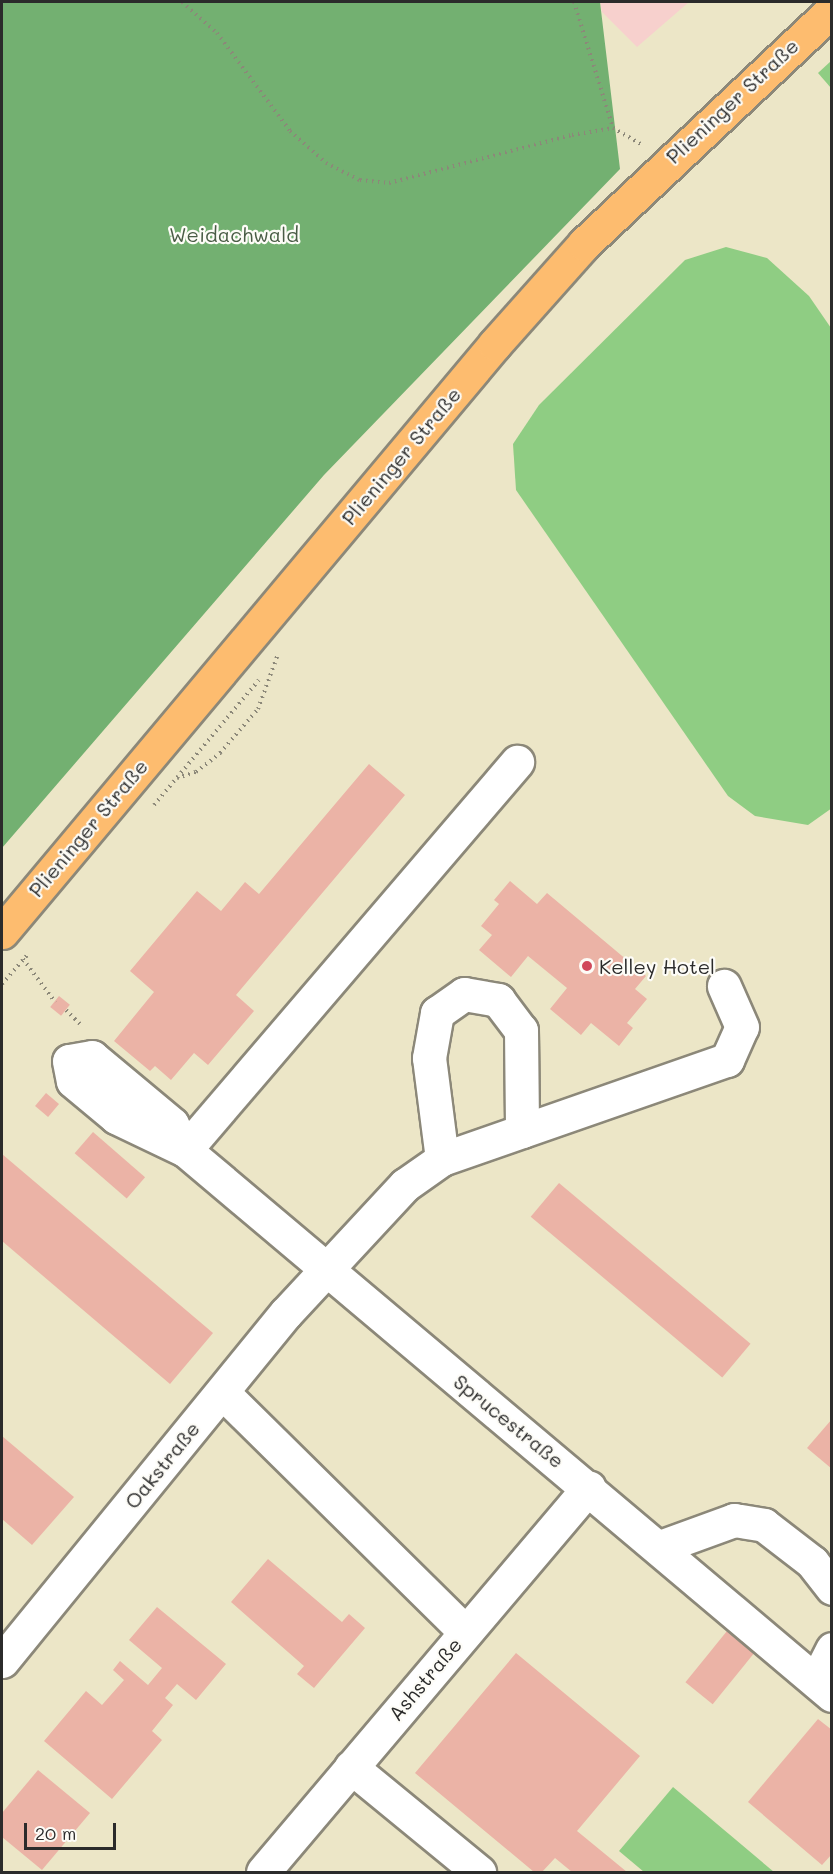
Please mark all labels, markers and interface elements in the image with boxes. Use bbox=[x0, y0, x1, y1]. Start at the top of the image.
street label: Plieninger Straße bbox=[661, 34, 803, 168]
park label: Weidachwald bbox=[169, 222, 299, 246]
street label: Plieninger Straße bbox=[337, 382, 465, 530]
street label: Plieninger Straße bbox=[24, 754, 152, 902]
place label: Kelley Hotel bbox=[599, 954, 715, 978]
marker: Kelley Hotel bbox=[580, 959, 594, 973]
street label: Sprucestraße bbox=[449, 1369, 569, 1473]
street label: Oakstraße bbox=[120, 1417, 204, 1513]
street label: Ashstraße bbox=[383, 1633, 467, 1725]
scale bar bbox=[27, 1811, 118, 1849]
text: 20 m bbox=[35, 1821, 76, 1845]

